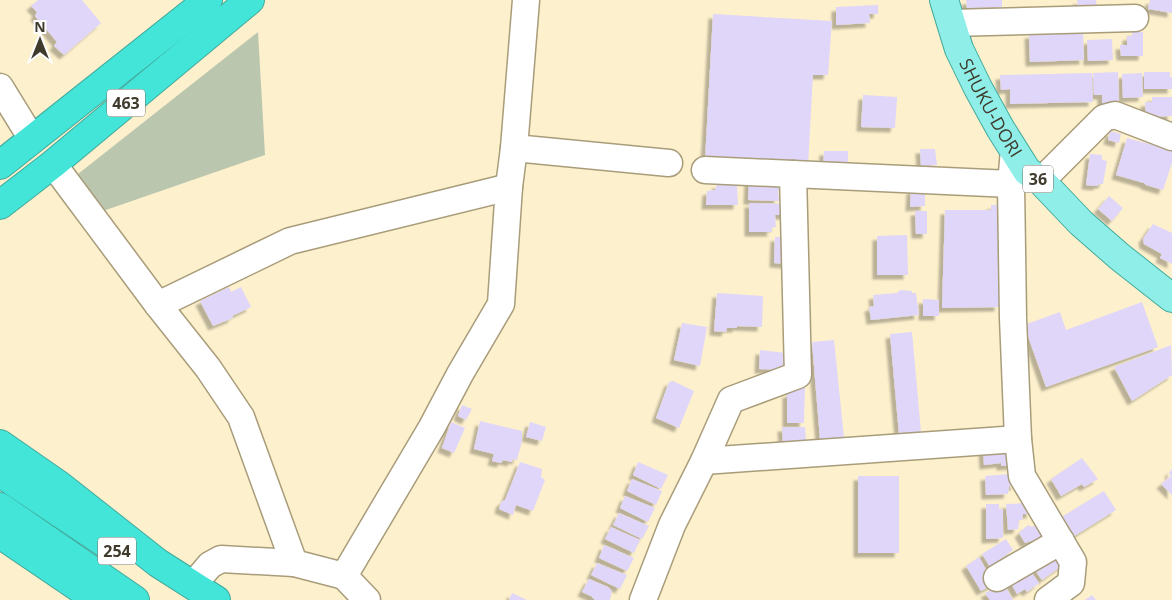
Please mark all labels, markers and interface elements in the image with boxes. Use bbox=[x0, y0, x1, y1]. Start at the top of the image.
north arrow bbox=[15, 15, 65, 65]
text: N bbox=[34, 17, 46, 36]
street label: SHUKU-DORI bbox=[954, 54, 1028, 161]
road number: 463 bbox=[107, 90, 145, 116]
road number: 36 bbox=[1023, 165, 1053, 192]
road number: 254 bbox=[98, 538, 136, 564]

